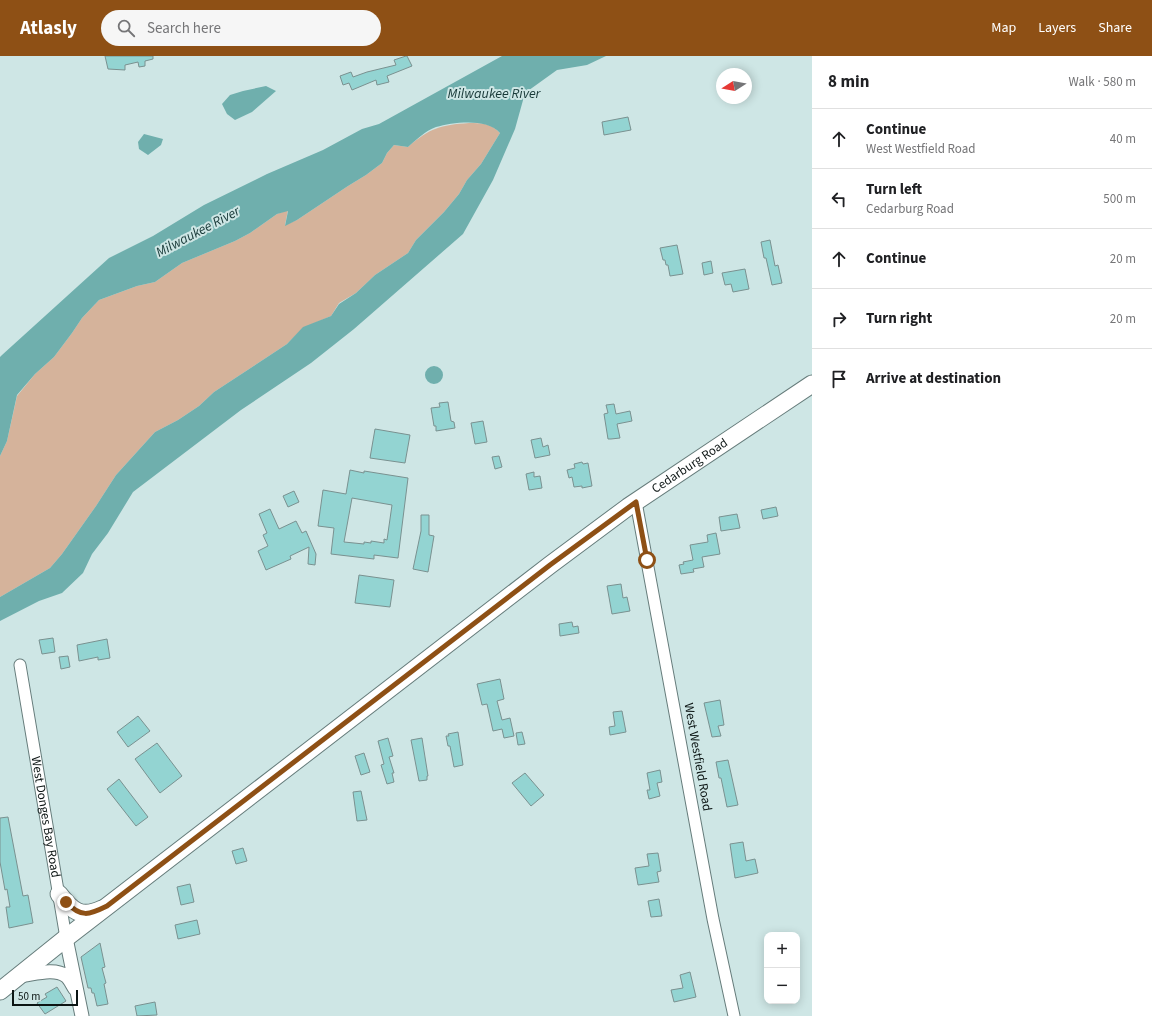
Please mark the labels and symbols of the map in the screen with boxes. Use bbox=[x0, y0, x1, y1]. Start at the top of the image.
north arrow bbox=[716, 68, 752, 104]
water label: Milwaukee River bbox=[448, 84, 542, 104]
water label: Milwaukee River bbox=[152, 201, 245, 263]
street label: Cedarburg Road bbox=[648, 434, 731, 498]
route start bbox=[638, 551, 656, 569]
street label: West Westfield Road bbox=[680, 702, 716, 812]
street label: West Donges Bay Road bbox=[27, 755, 65, 879]
route end bbox=[57, 893, 75, 911]
scale bar bbox=[12, 988, 78, 1007]

